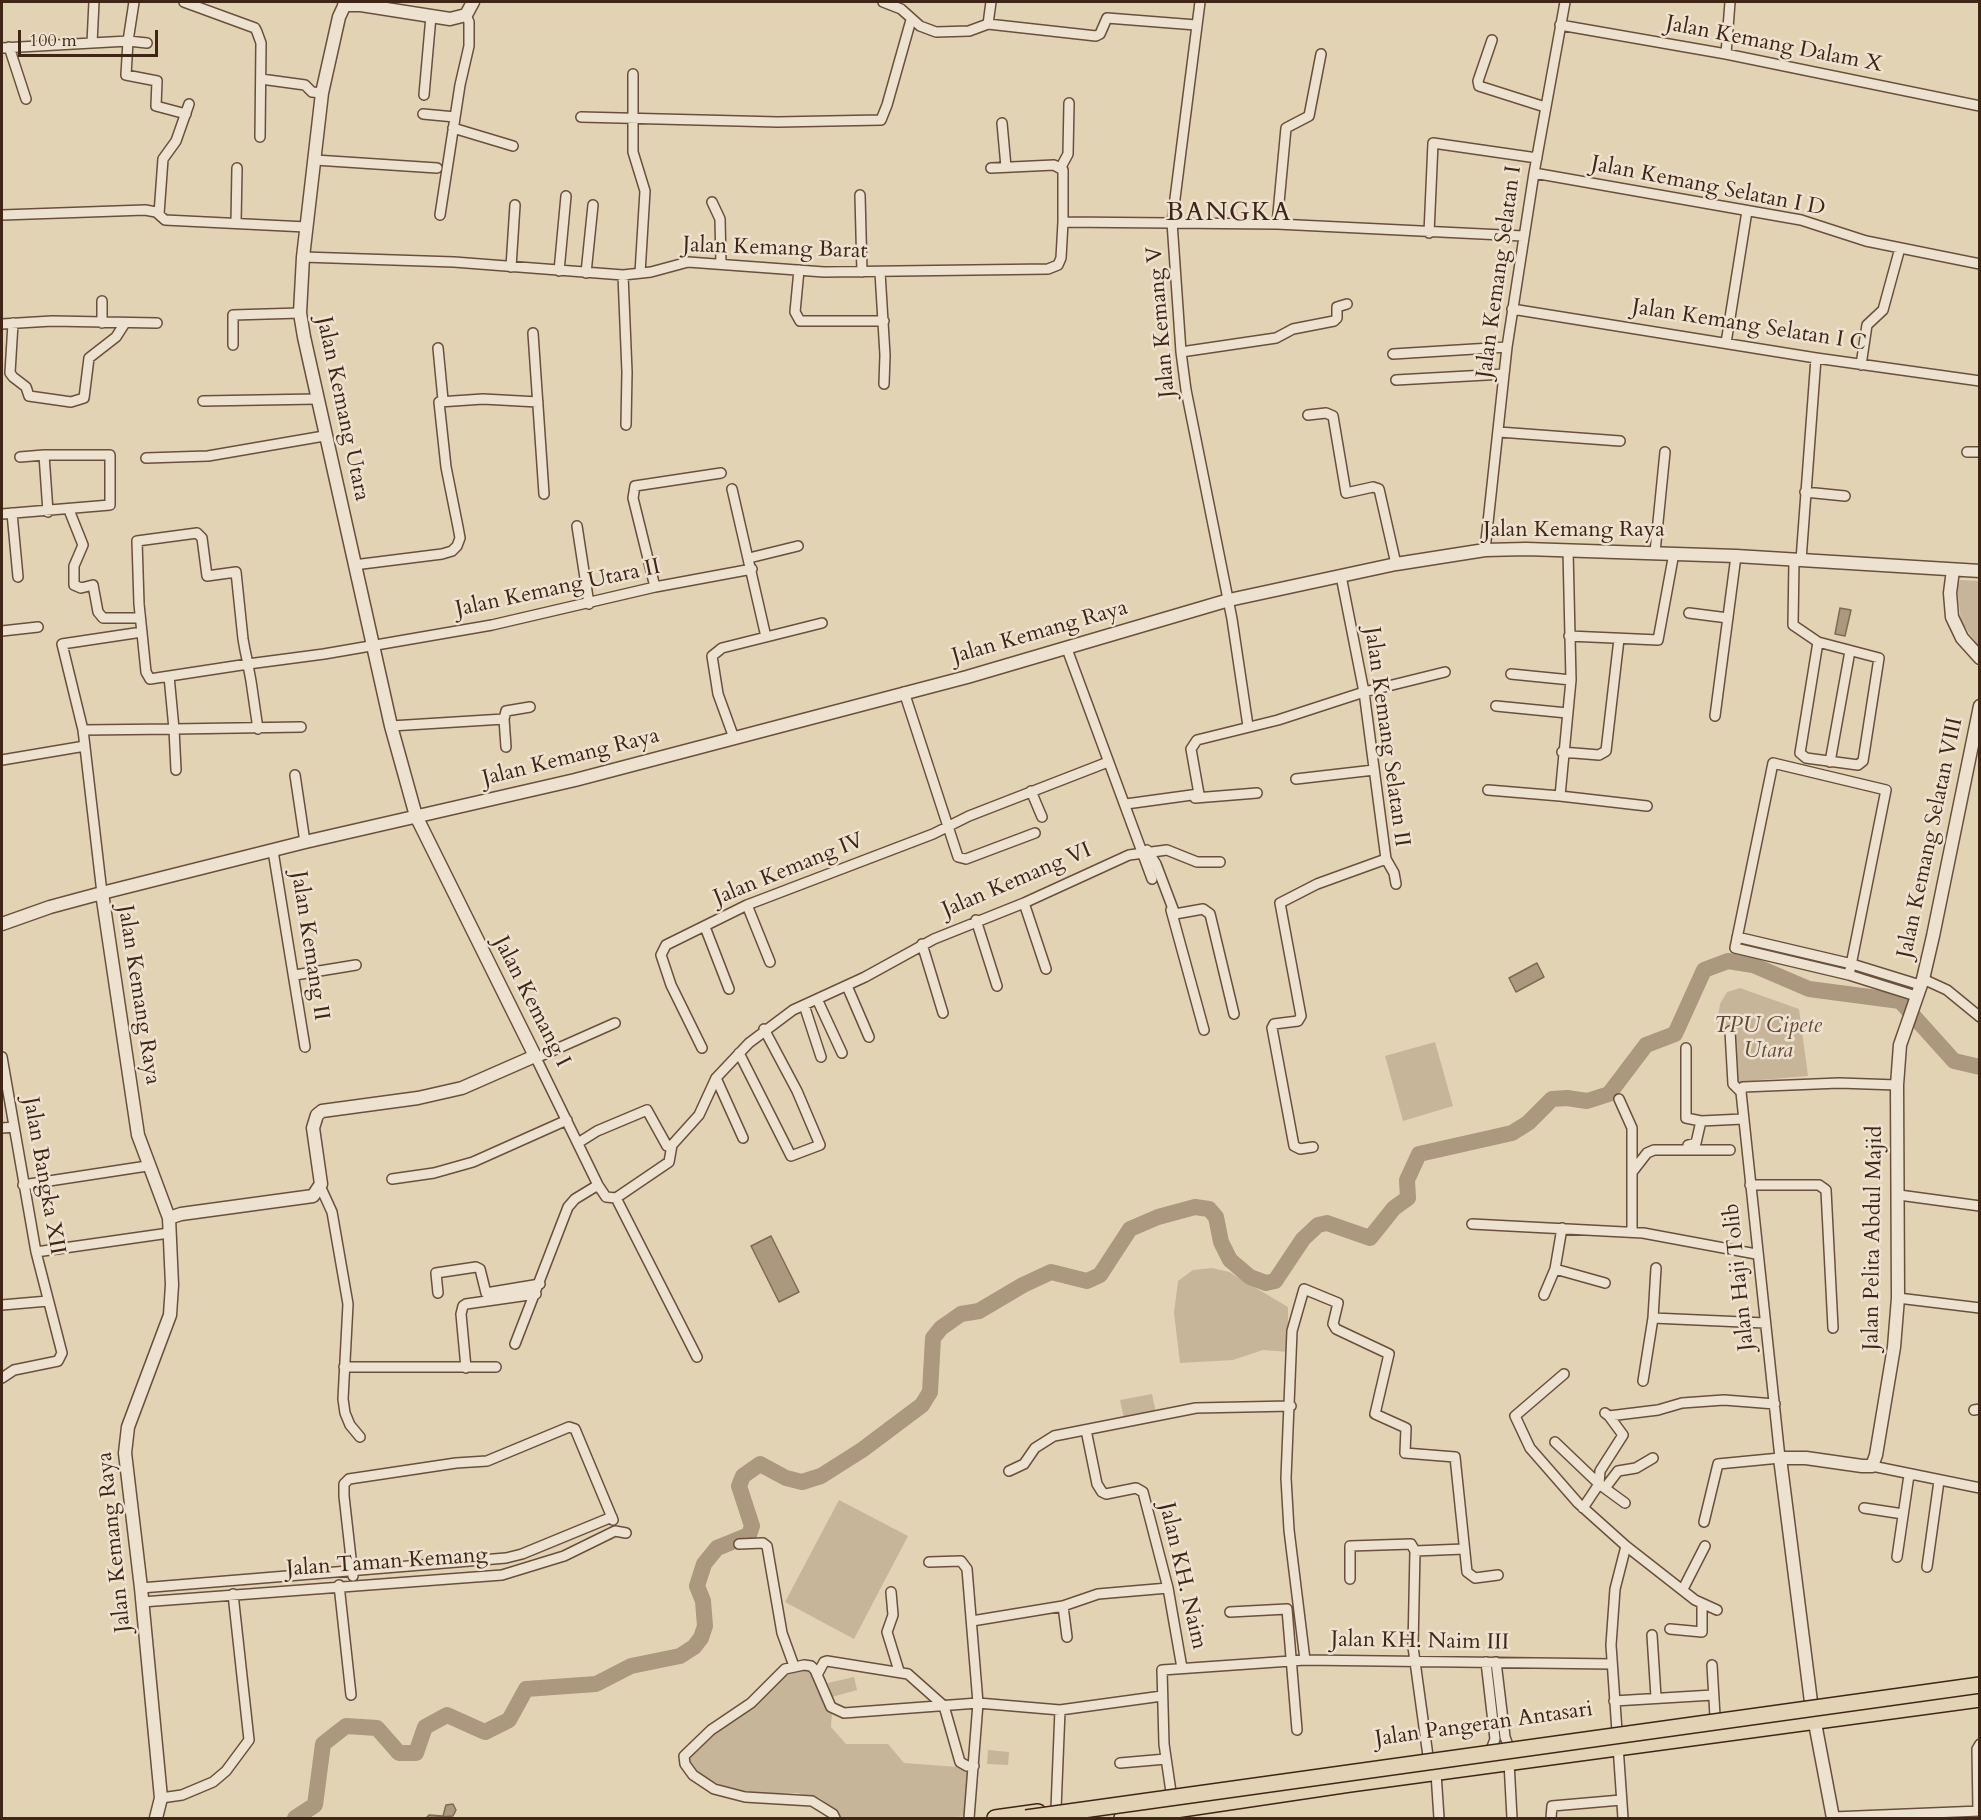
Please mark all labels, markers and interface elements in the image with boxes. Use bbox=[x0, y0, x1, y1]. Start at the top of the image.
street label: Jalan Kemang Dalam X bbox=[1664, 11, 1884, 79]
scale bar bbox=[21, 18, 160, 56]
text: 100 m bbox=[29, 28, 77, 53]
street label: Jalan Kemang Selatan I D bbox=[1589, 151, 1827, 223]
street label: Jalan Kemang Selatan I bbox=[1472, 164, 1528, 380]
district label: BANGKA bbox=[1166, 198, 1292, 230]
street label: Jalan Kemang Barat bbox=[682, 233, 868, 265]
street label: Jalan Kemang V bbox=[1142, 245, 1182, 399]
street label: Jalan Kemang Selatan I C bbox=[1630, 294, 1868, 358]
street label: Jalan Kemang Utara bbox=[310, 314, 374, 504]
street label: Jalan Kemang Raya bbox=[1483, 518, 1665, 544]
street label: Jalan Kemang Utara II bbox=[453, 554, 663, 624]
street label: Jalan Kemang Raya bbox=[949, 595, 1131, 671]
street label: Jalan Kemang Selatan II bbox=[1358, 625, 1414, 849]
street label: Jalan Kemang Selatan VIII bbox=[1893, 715, 1969, 961]
street label: Jalan Kemang Raya bbox=[480, 723, 662, 793]
street label: Jalan Kemang IV bbox=[710, 828, 868, 912]
street label: Jalan Kemang VI bbox=[938, 838, 1096, 924]
street label: Jalan Kemang II bbox=[284, 870, 334, 1022]
street label: Jalan Kemang Raya bbox=[111, 903, 165, 1087]
street label: Jalan Kemang I bbox=[487, 932, 575, 1072]
park label: TPU Cipete Utara bbox=[1714, 1014, 1822, 1066]
street label: Jalan Bangka XII bbox=[16, 1095, 70, 1257]
street label: Jalan Pelita Abdul Majid bbox=[1859, 1125, 1889, 1351]
street label: Jalan Haji Tolib bbox=[1719, 1202, 1761, 1352]
street label: Jalan Kemang Raya bbox=[92, 1450, 138, 1634]
street label: Jalan KH. Naim bbox=[1152, 1500, 1212, 1652]
street label: Jalan Taman Kemang bbox=[285, 1543, 489, 1583]
street label: Jalan KH. Naim III bbox=[1331, 1627, 1509, 1657]
street label: Jalan Pangeran Antasari bbox=[1374, 1697, 1594, 1753]

